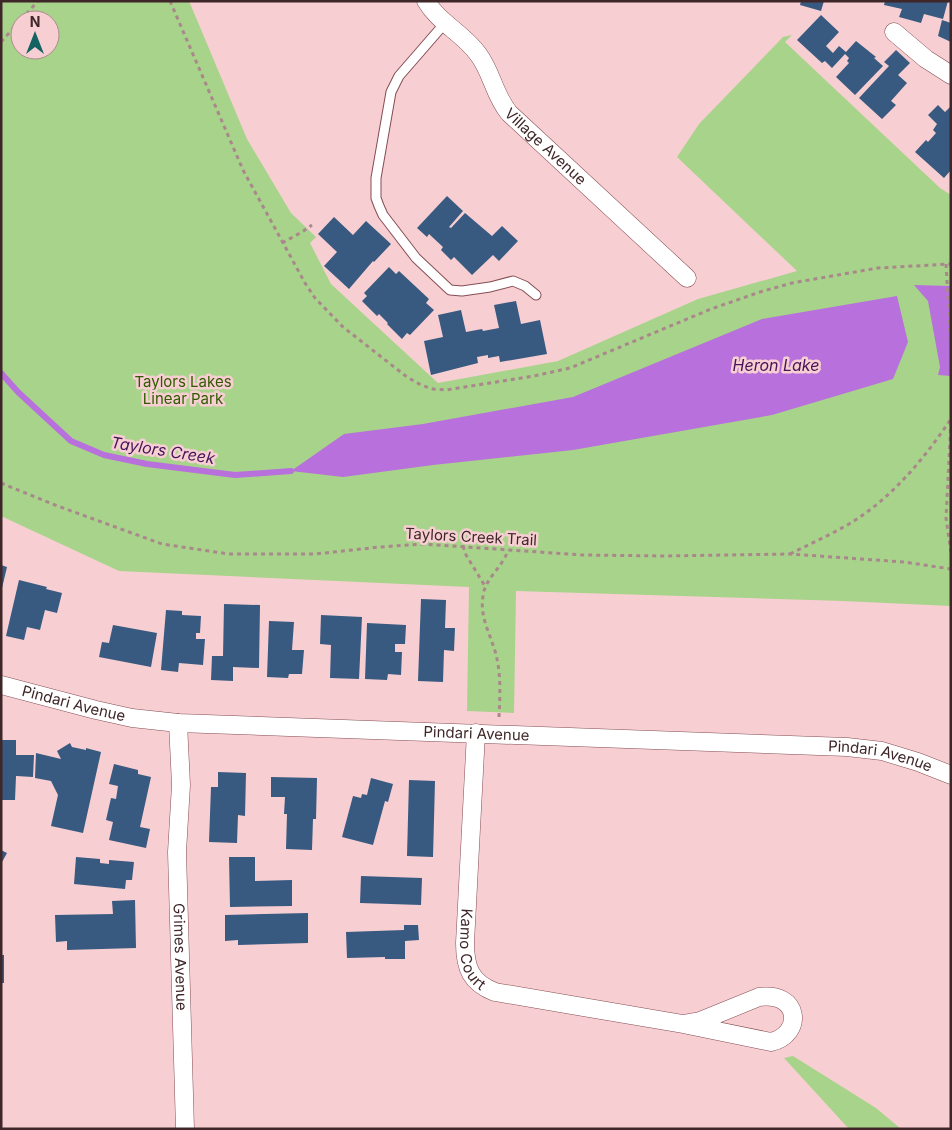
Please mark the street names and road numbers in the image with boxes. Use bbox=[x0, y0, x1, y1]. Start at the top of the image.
street label: Village Avenue bbox=[501, 104, 591, 189]
street label: Taylors Creek Trail bbox=[405, 524, 538, 549]
street label: Pindari Avenue bbox=[20, 681, 127, 725]
street label: Pindari Avenue bbox=[423, 722, 530, 745]
street label: Pindari Avenue bbox=[828, 736, 935, 776]
street label: Grimes Avenue bbox=[169, 903, 192, 1011]
street label: Kamo Court bbox=[456, 908, 490, 994]

